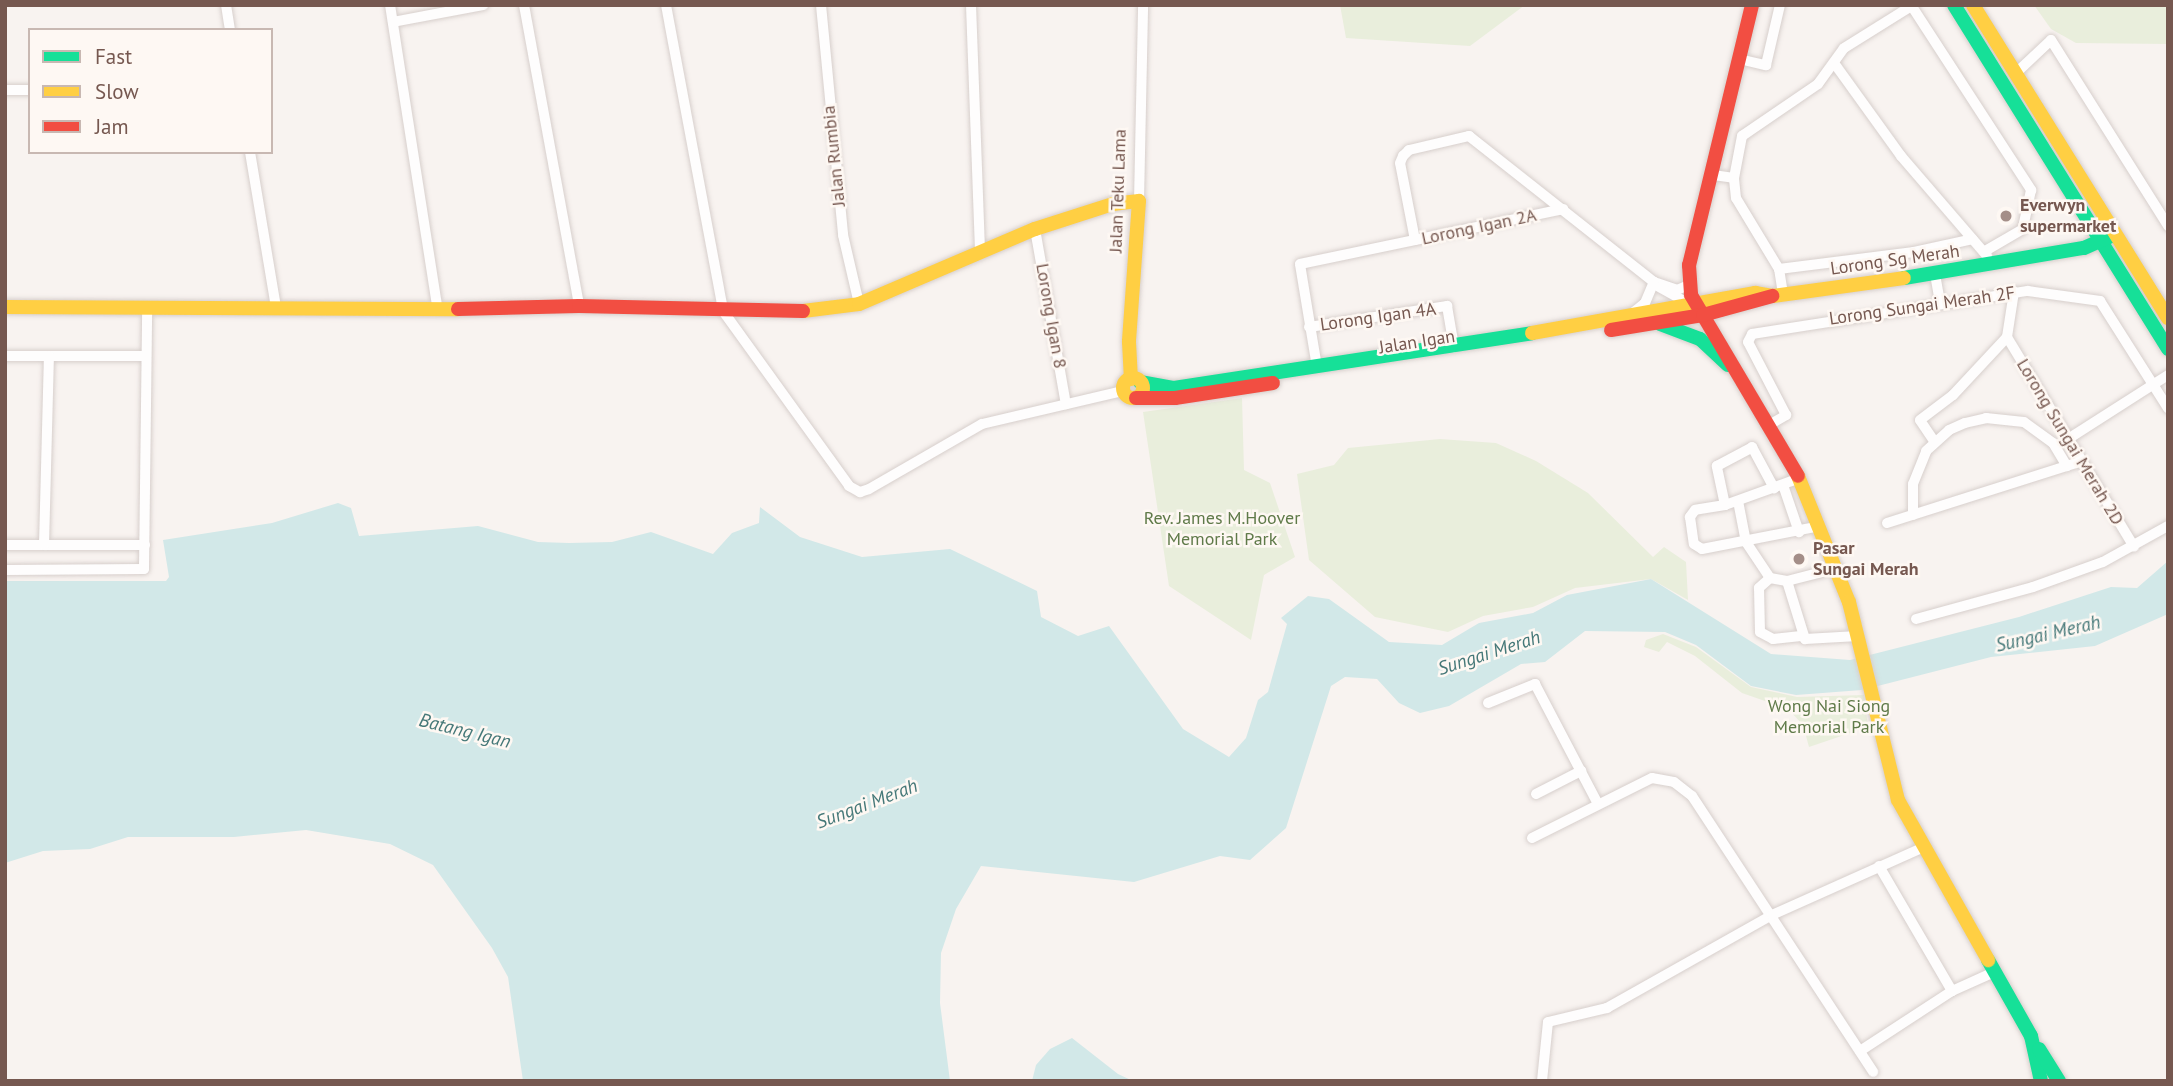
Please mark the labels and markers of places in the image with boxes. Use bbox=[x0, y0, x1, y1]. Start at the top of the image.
place label: Everwyn supermarket bbox=[2020, 195, 2116, 238]
marker: Everwyn supermarket bbox=[1998, 208, 2014, 224]
place label: Pasar Sungai Merah bbox=[1813, 538, 1919, 580]
marker: Pasar Sungai Merah bbox=[1791, 551, 1807, 567]

